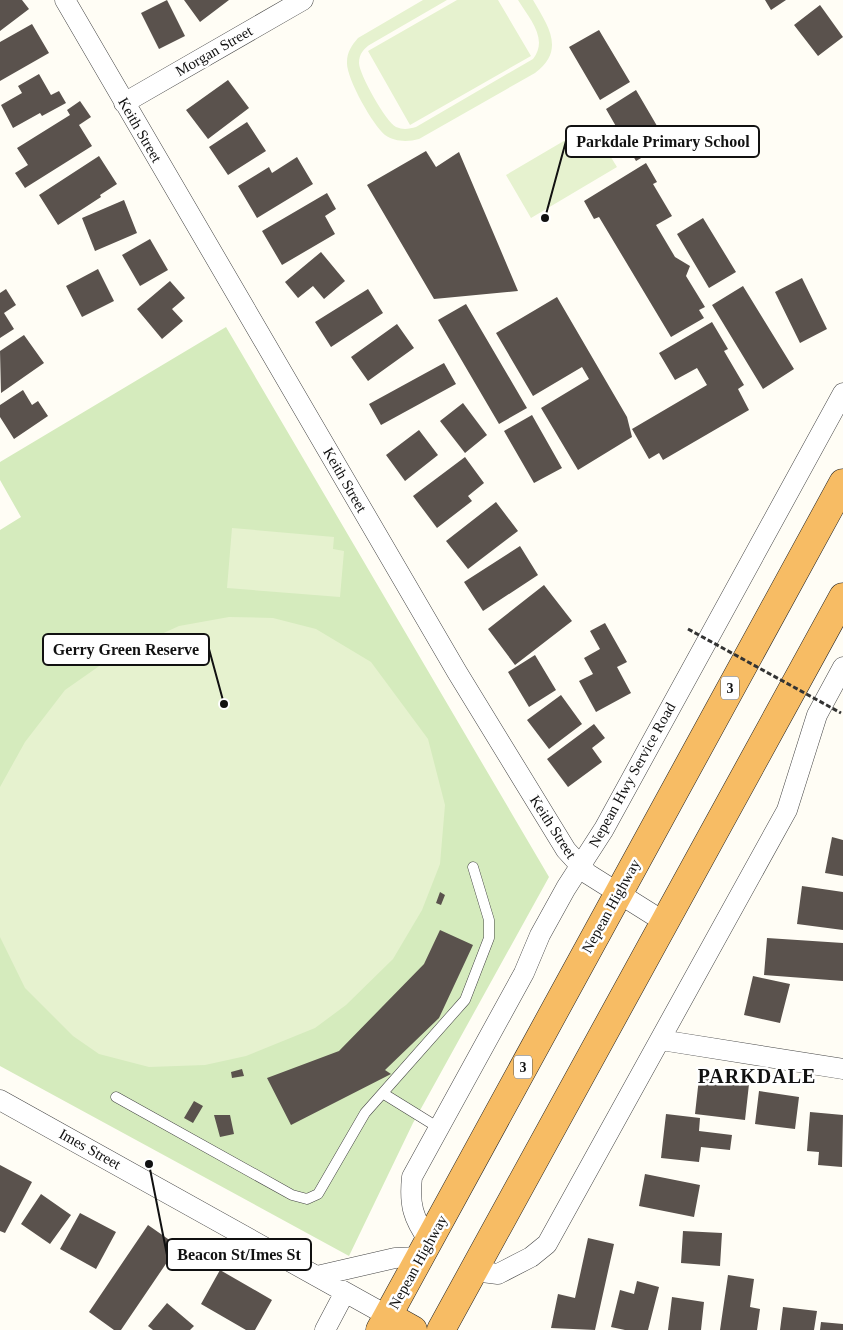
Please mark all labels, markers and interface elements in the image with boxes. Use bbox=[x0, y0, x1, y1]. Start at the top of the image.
street label: Morgan Street bbox=[173, 22, 256, 79]
street label: Keith Street bbox=[115, 95, 165, 166]
callout: Parkdale Primary School bbox=[566, 126, 759, 157]
text: Parkdale Primary School bbox=[576, 133, 750, 151]
street label: Keith Street bbox=[320, 445, 370, 516]
callout: Gerry Green Reserve bbox=[43, 634, 209, 665]
text: Gerry Green Reserve bbox=[53, 641, 199, 659]
road number: 3 bbox=[721, 676, 739, 700]
street label: Nepean Hwy Service Road bbox=[586, 699, 679, 850]
street label: Keith Street bbox=[527, 792, 580, 862]
street label: Nepean Highway bbox=[579, 856, 644, 956]
road number: 3 bbox=[514, 1056, 532, 1078]
district label: PARKDALE bbox=[698, 1065, 816, 1087]
street label: Imes Street bbox=[56, 1126, 124, 1173]
street label: Nepean Highway bbox=[386, 1212, 451, 1312]
callout: Beacon St/Imes St bbox=[167, 1239, 311, 1270]
text: Beacon St/Imes St bbox=[177, 1246, 301, 1263]

